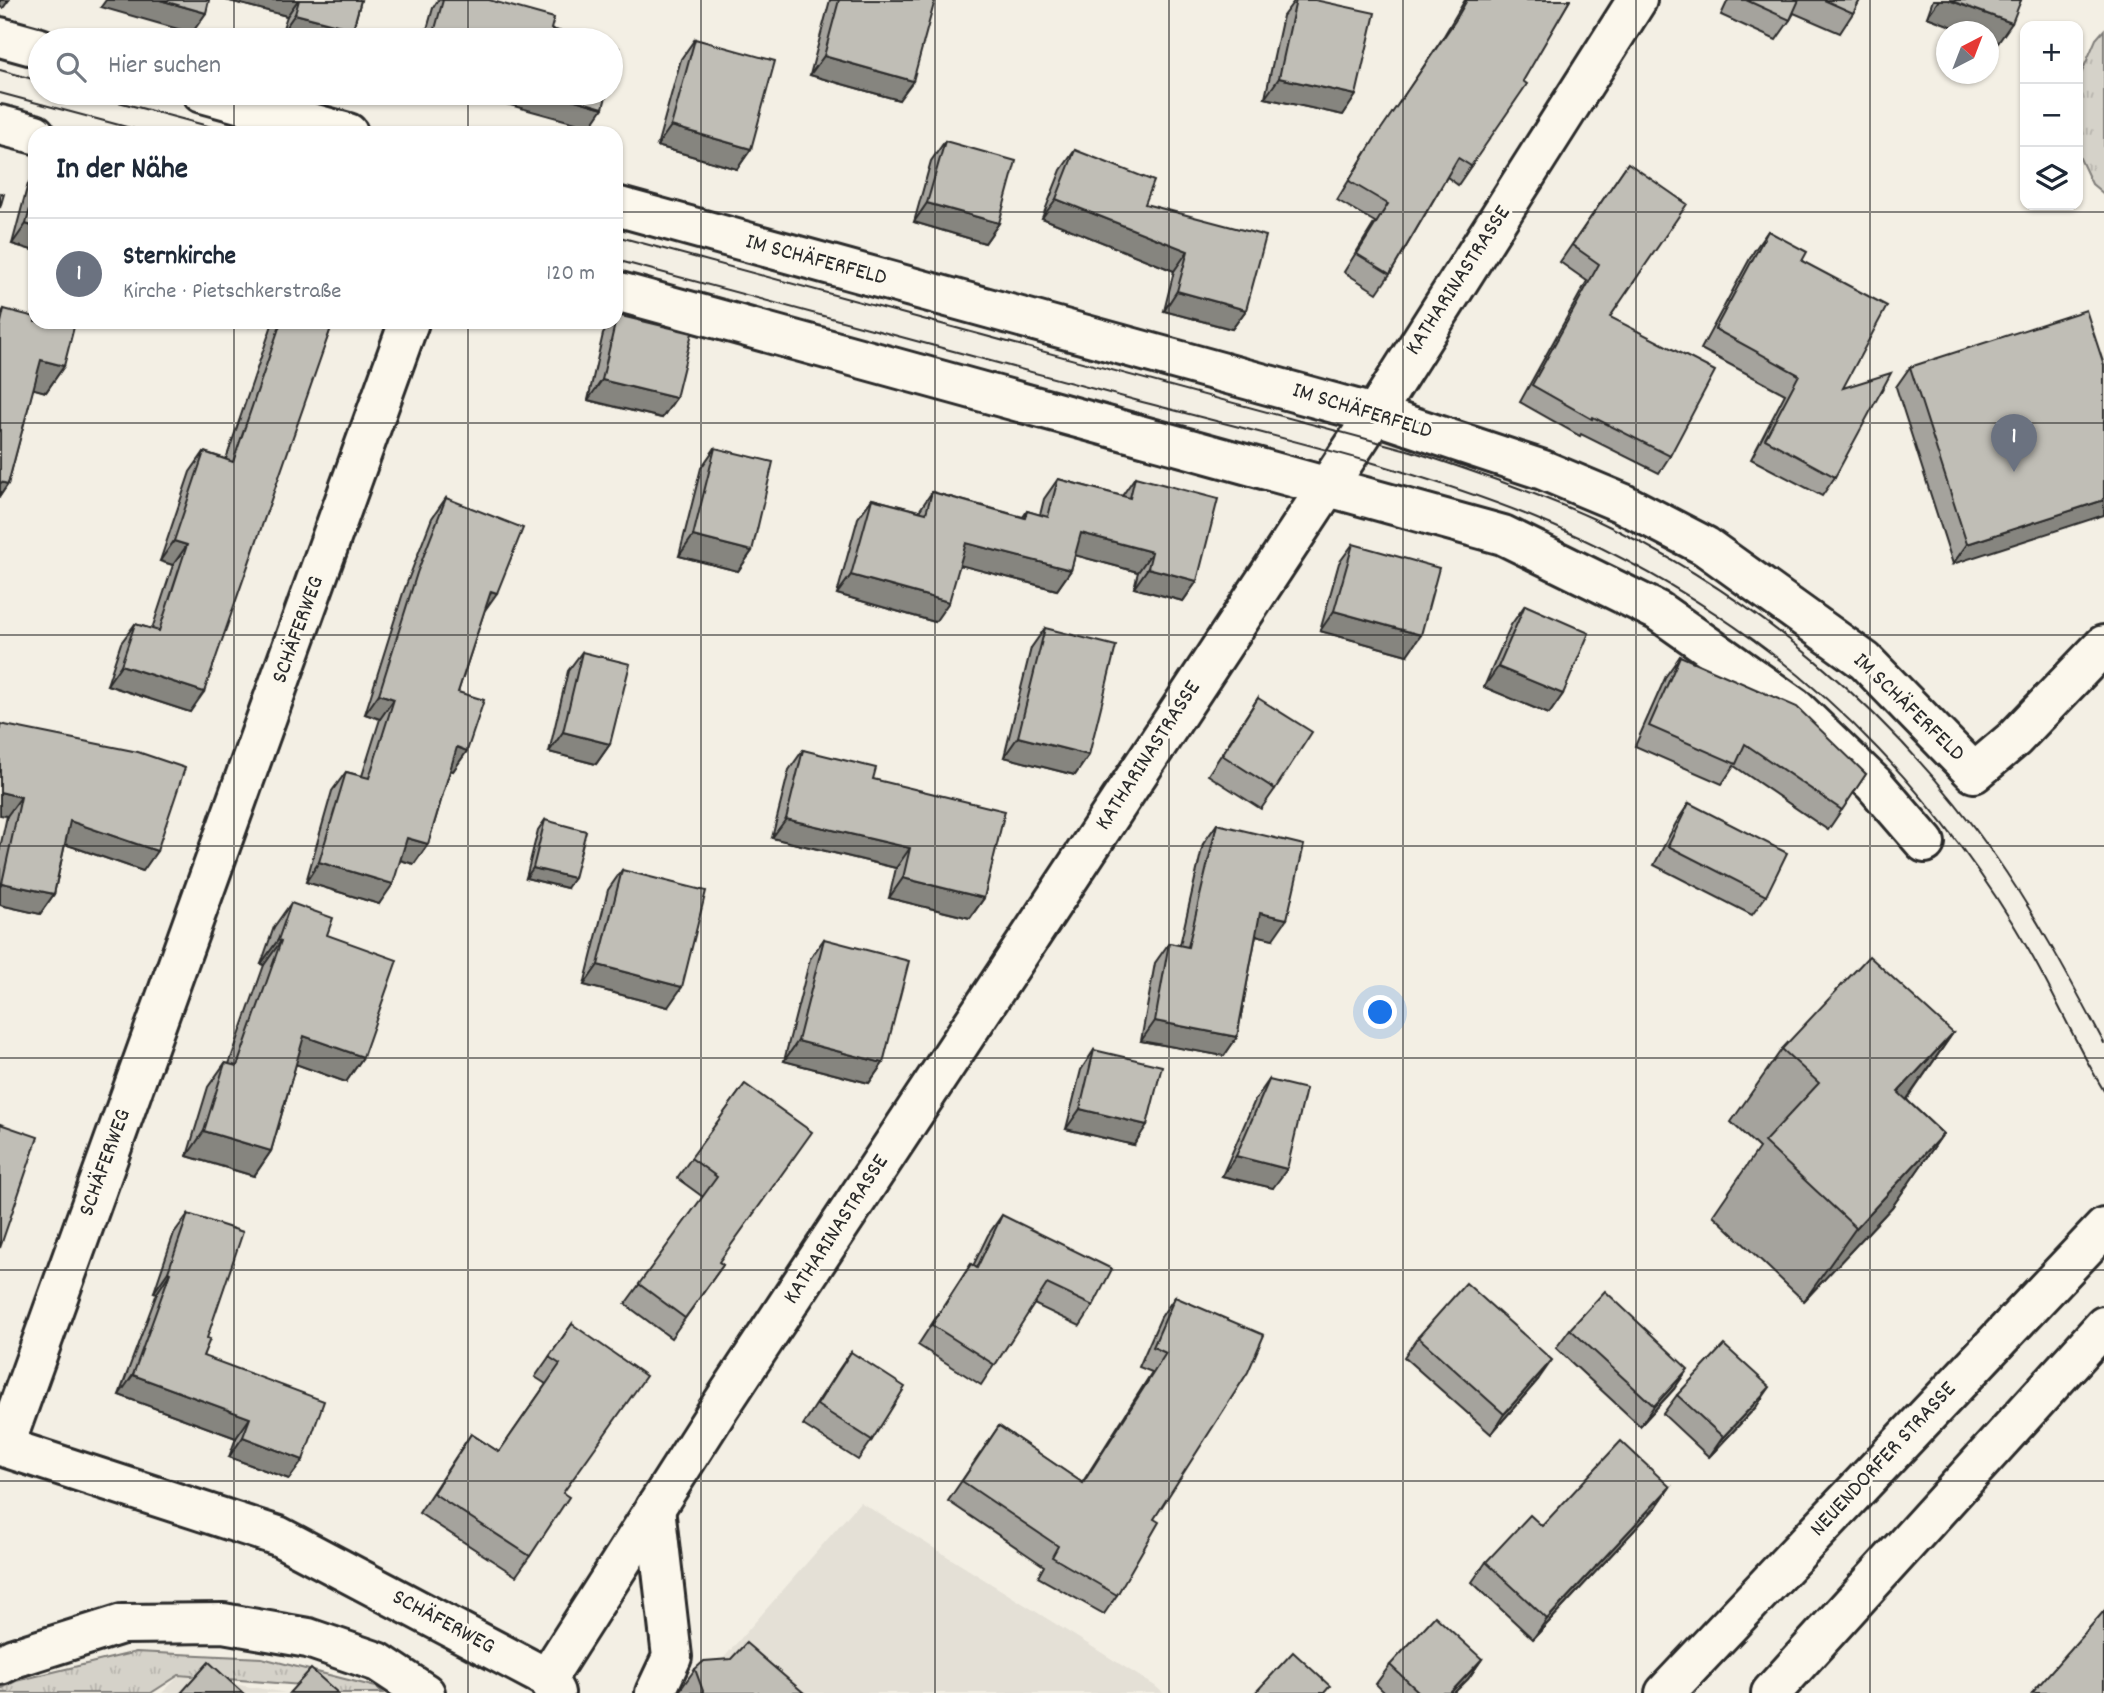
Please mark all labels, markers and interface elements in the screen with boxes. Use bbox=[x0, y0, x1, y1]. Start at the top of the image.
north arrow bbox=[1936, 21, 1999, 84]
map controls bbox=[2020, 21, 2083, 210]
button: + bbox=[2020, 21, 2083, 84]
search box bbox=[28, 28, 623, 105]
icon: search bbox=[52, 48, 90, 86]
text: Hier suchen bbox=[108, 48, 221, 85]
button: − bbox=[2020, 84, 2083, 147]
button: layers bbox=[2020, 147, 2083, 210]
text: In der Nähe bbox=[56, 150, 188, 193]
street label: KATHARINASTRASSE bbox=[1398, 199, 1520, 362]
street label: IM SCHÄFERFELD bbox=[742, 226, 890, 296]
text: Sternkirche bbox=[123, 239, 236, 276]
text: 1 bbox=[76, 258, 82, 291]
text: 120 m bbox=[546, 258, 595, 291]
text: Kirche · Pietschkerstraße bbox=[123, 276, 341, 309]
street label: IM SCHÄFERFELD bbox=[1288, 375, 1436, 449]
pin: 1 bbox=[1991, 414, 2037, 472]
street label: SCHÄFERWEG bbox=[264, 572, 334, 688]
street label: IM SCHÄFERFELD bbox=[1844, 646, 1972, 770]
street label: KATHARINASTRASSE bbox=[1088, 674, 1210, 837]
your location bbox=[1363, 995, 1397, 1029]
street label: SCHÄFERWEG bbox=[71, 1105, 141, 1221]
street label: KATHARINASTRASSE bbox=[776, 1148, 898, 1311]
street label: NEUENDORFER STRASSE bbox=[1803, 1374, 1965, 1545]
street label: SCHÄFERWEG bbox=[386, 1582, 500, 1664]

